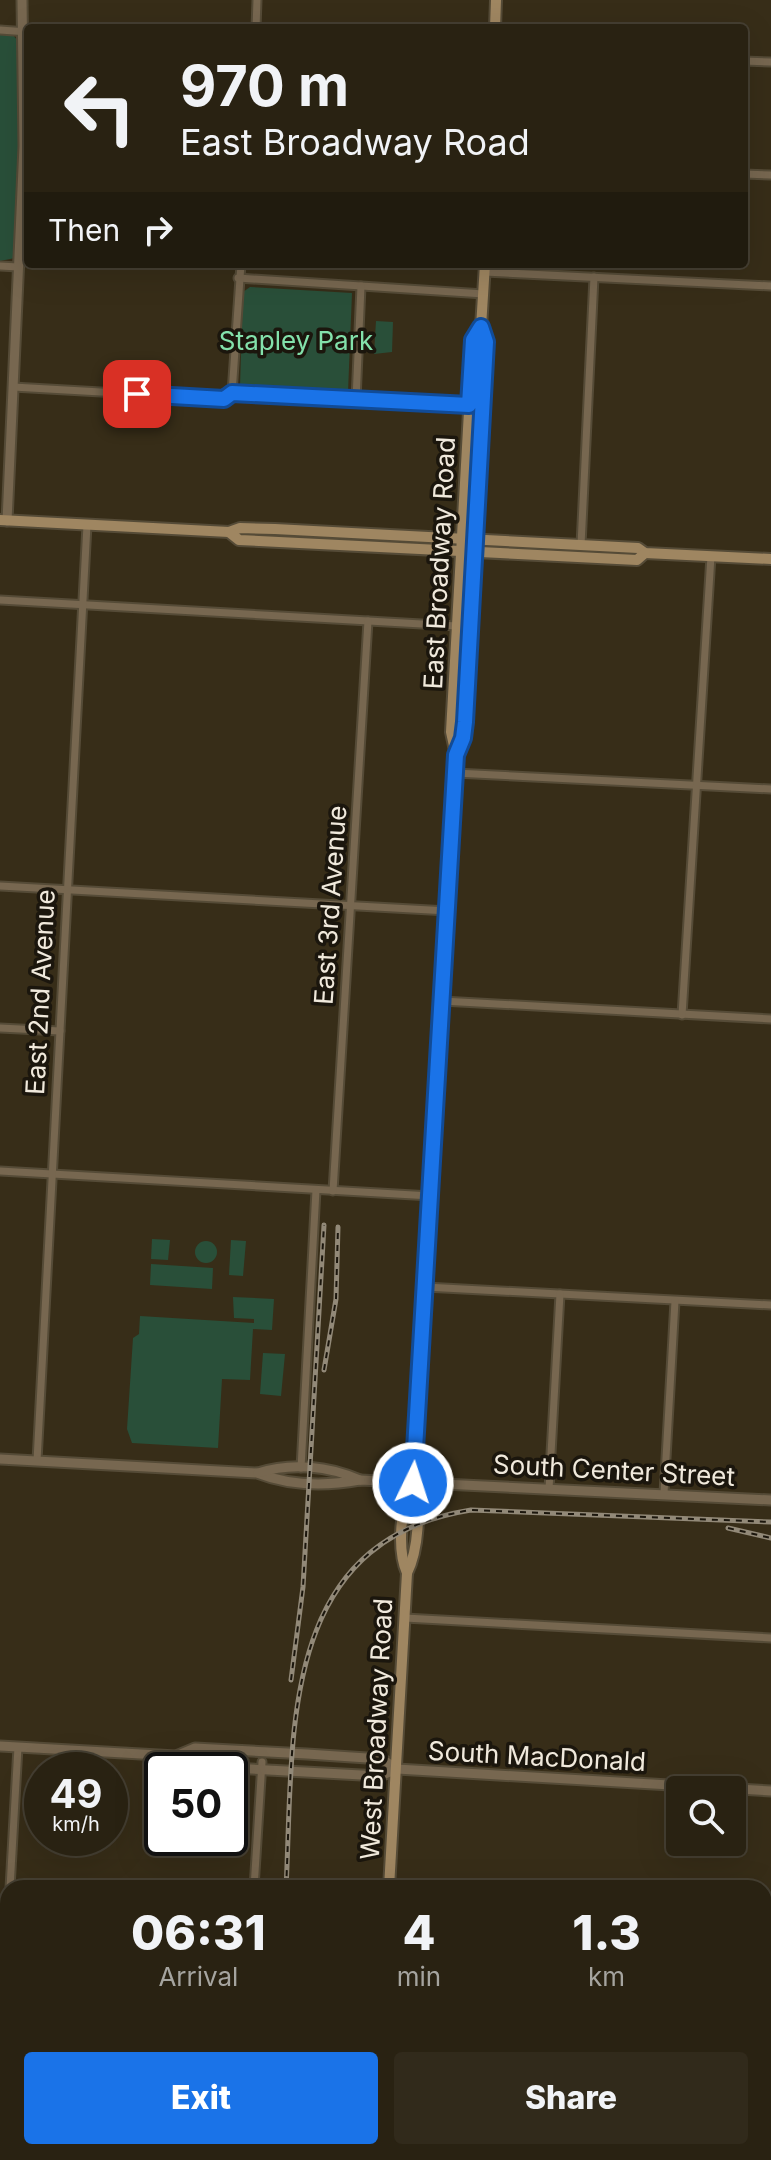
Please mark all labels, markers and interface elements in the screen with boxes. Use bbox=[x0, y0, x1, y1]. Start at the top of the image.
text: 970 m bbox=[180, 52, 349, 120]
icon: left bbox=[48, 56, 152, 160]
text: East Broadway Road bbox=[180, 120, 530, 164]
icon: right bbox=[136, 208, 180, 252]
text: Then bbox=[48, 212, 120, 248]
park label: Stapley Park bbox=[219, 325, 373, 356]
pin bbox=[103, 360, 171, 428]
icon: arrive bbox=[115, 372, 159, 416]
street label: East Broadway Road bbox=[417, 436, 461, 690]
street label: East 3rd Avenue bbox=[308, 804, 352, 1006]
street label: East 2nd Avenue bbox=[19, 889, 61, 1095]
position arrow bbox=[371, 1441, 455, 1525]
street label: South Center Street bbox=[492, 1448, 736, 1492]
street label: West Broadway Road bbox=[354, 1597, 398, 1861]
street label: South MacDonald bbox=[427, 1735, 647, 1777]
speed limit sign: 50 bbox=[144, 1752, 248, 1856]
text: 49 bbox=[49, 1769, 103, 1818]
map controls bbox=[666, 1776, 746, 1856]
button: search bbox=[666, 1776, 746, 1856]
text: km/h bbox=[52, 1812, 100, 1836]
text: 06:31 bbox=[131, 1903, 266, 1962]
text: 4 bbox=[402, 1903, 436, 1962]
text: 1.3 bbox=[572, 1903, 641, 1962]
text: Arrival bbox=[158, 1961, 238, 1992]
text: min bbox=[397, 1961, 441, 1992]
text: km bbox=[588, 1961, 625, 1992]
button: Exit bbox=[24, 2052, 378, 2144]
button: Share bbox=[394, 2052, 748, 2144]

